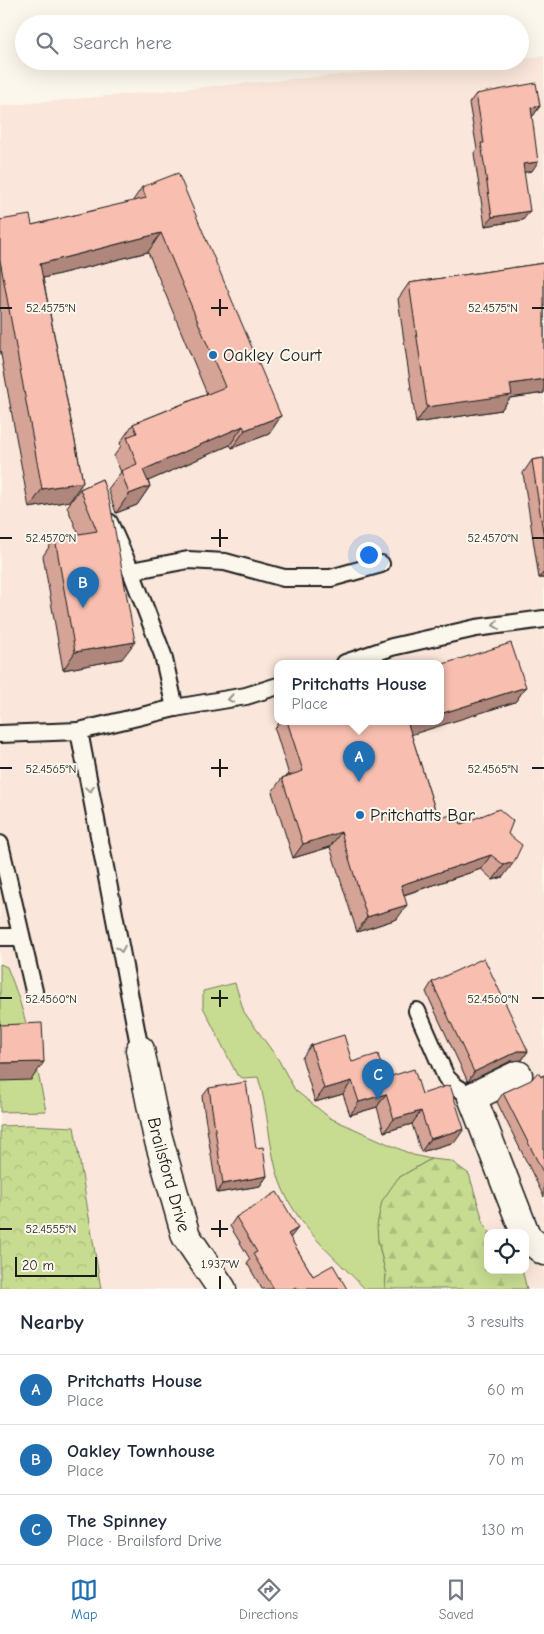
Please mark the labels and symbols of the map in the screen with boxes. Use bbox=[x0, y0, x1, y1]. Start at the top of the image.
text: 52.4575°N bbox=[26, 301, 76, 315]
text: 52.4575°N bbox=[468, 301, 518, 315]
place label: Oakley Court bbox=[223, 345, 323, 366]
marker: Oakley Court bbox=[207, 349, 219, 361]
text: 52.4570°N bbox=[26, 531, 76, 545]
text: 52.4570°N bbox=[468, 531, 518, 545]
your location bbox=[356, 542, 382, 568]
pin: B bbox=[67, 567, 99, 608]
one-way arrow bbox=[491, 620, 500, 630]
one-way arrow bbox=[227, 693, 235, 703]
pin: A bbox=[343, 741, 375, 782]
text: 52.4565°N bbox=[26, 762, 76, 776]
text: 52.4565°N bbox=[468, 762, 518, 776]
one-way arrow bbox=[85, 785, 95, 794]
place label: Pritchatts Bar bbox=[370, 805, 476, 826]
marker: Pritchatts Bar bbox=[354, 809, 366, 821]
one-way arrow bbox=[116, 944, 126, 953]
text: 52.4560°N bbox=[25, 992, 77, 1006]
text: 52.4560°N bbox=[467, 992, 519, 1006]
pin: C bbox=[362, 1059, 394, 1100]
street label: Brailsford Drive bbox=[143, 1115, 195, 1234]
text: 52.4555°N bbox=[26, 1222, 76, 1236]
scale bar bbox=[15, 1254, 98, 1277]
text: 1.937°W bbox=[201, 1257, 240, 1271]

